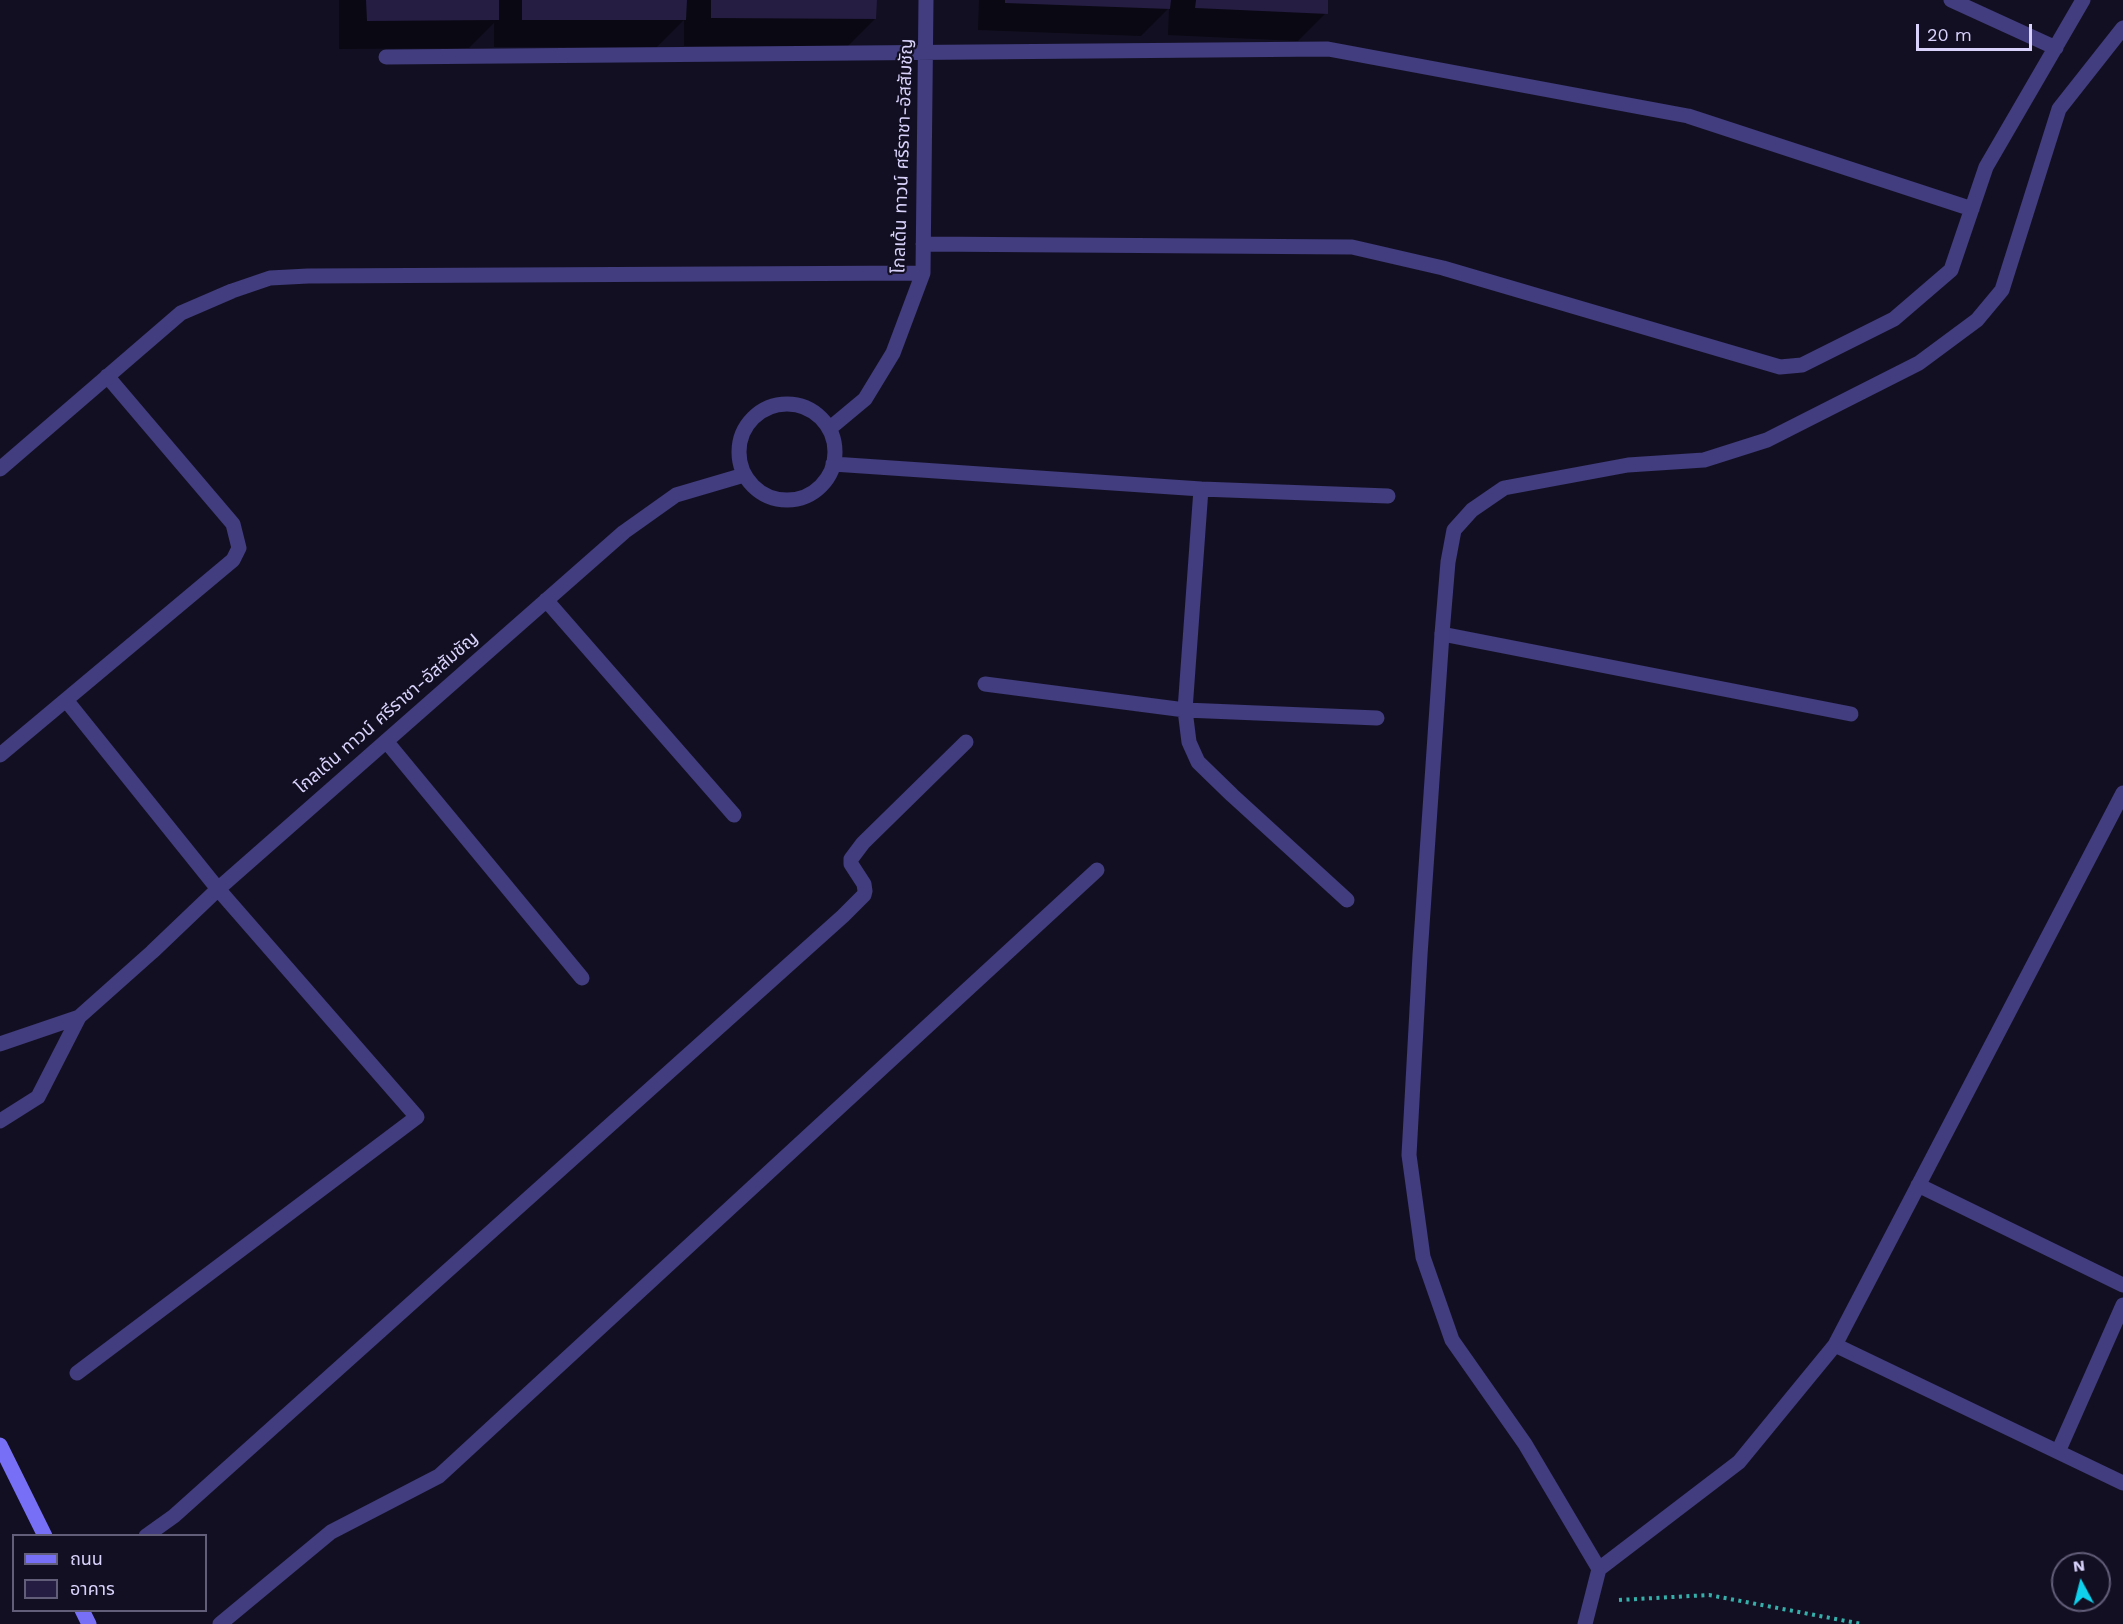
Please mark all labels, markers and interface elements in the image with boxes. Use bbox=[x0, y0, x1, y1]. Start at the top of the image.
scale bar bbox=[1919, 12, 2034, 50]
text: 20 m bbox=[1927, 24, 1972, 45]
street label: โกลเด้น ทาวน์ ศรีราชา-อัสสัมชัญ bbox=[888, 38, 918, 274]
street label: โกลเด้น ทาวน์ ศรีราชา-อัสสัมชัญ bbox=[291, 628, 483, 798]
legend bbox=[12, 1534, 207, 1612]
text: ถนน bbox=[70, 1548, 103, 1569]
north arrow bbox=[2051, 1552, 2111, 1612]
text: N bbox=[2072, 1555, 2086, 1576]
text: อาคาร bbox=[70, 1578, 115, 1599]

